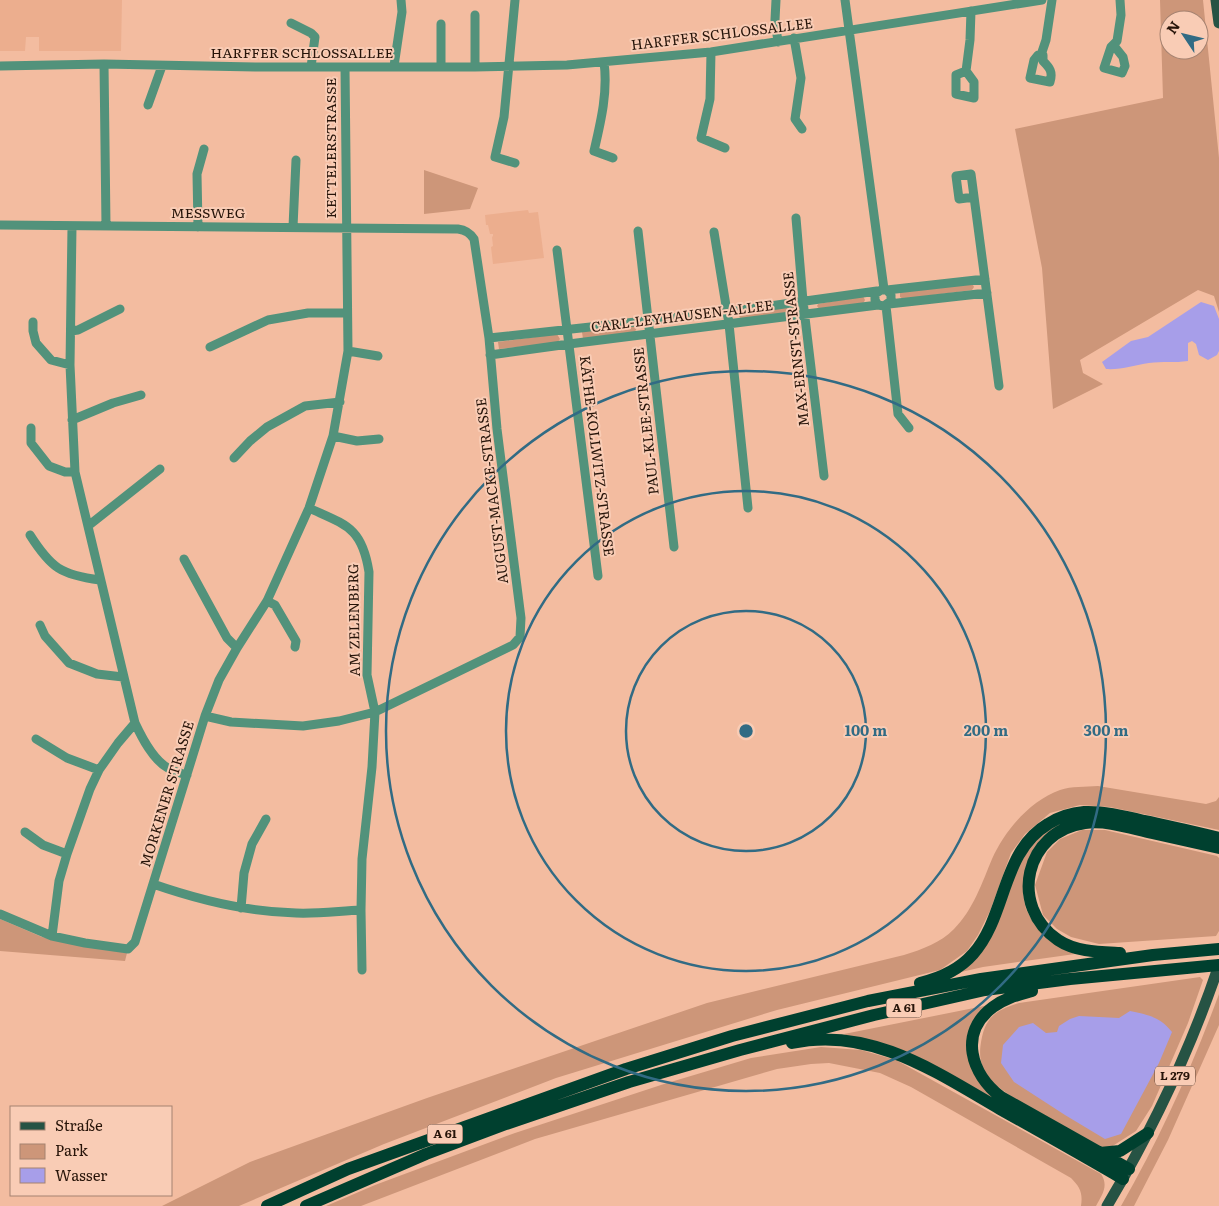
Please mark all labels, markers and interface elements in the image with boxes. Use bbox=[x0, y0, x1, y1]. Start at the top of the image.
north arrow bbox=[1159, 10, 1209, 60]
street label: HARFFER SCHLOSSALLEE bbox=[630, 12, 814, 54]
text: N bbox=[1161, 16, 1184, 38]
street label: HARFFER SCHLOSSALLEE bbox=[211, 42, 394, 62]
street label: KETTELERSTRASSE bbox=[320, 77, 340, 219]
street label: MESSWEG bbox=[171, 202, 246, 222]
street label: MAX-ERNST-STRASSE bbox=[777, 271, 813, 428]
street label: CARL-LEYHAUSEN-ALLEE bbox=[590, 294, 774, 336]
street label: PAUL-KLEE-STRASSE bbox=[627, 346, 663, 496]
street label: KÄTHE-KOLLWITZ-STRASSE bbox=[576, 354, 620, 557]
street label: AUGUST-MACKE-STRASSE bbox=[470, 397, 512, 585]
street label: AM ZELENBERG bbox=[342, 563, 364, 677]
street label: MORKENER STRASSE bbox=[134, 718, 198, 869]
text: 100 m bbox=[845, 718, 887, 741]
text: 200 m bbox=[964, 718, 1008, 741]
text: 300 m bbox=[1084, 718, 1128, 741]
centre of rings bbox=[737, 722, 755, 740]
road number: A 61 bbox=[886, 998, 922, 1018]
road number: L 279 bbox=[1155, 1066, 1195, 1086]
legend bbox=[10, 1106, 172, 1196]
text: Straße bbox=[55, 1113, 103, 1136]
road number: A 61 bbox=[428, 1124, 462, 1144]
text: Park bbox=[55, 1138, 89, 1161]
text: Wasser bbox=[55, 1163, 107, 1186]

